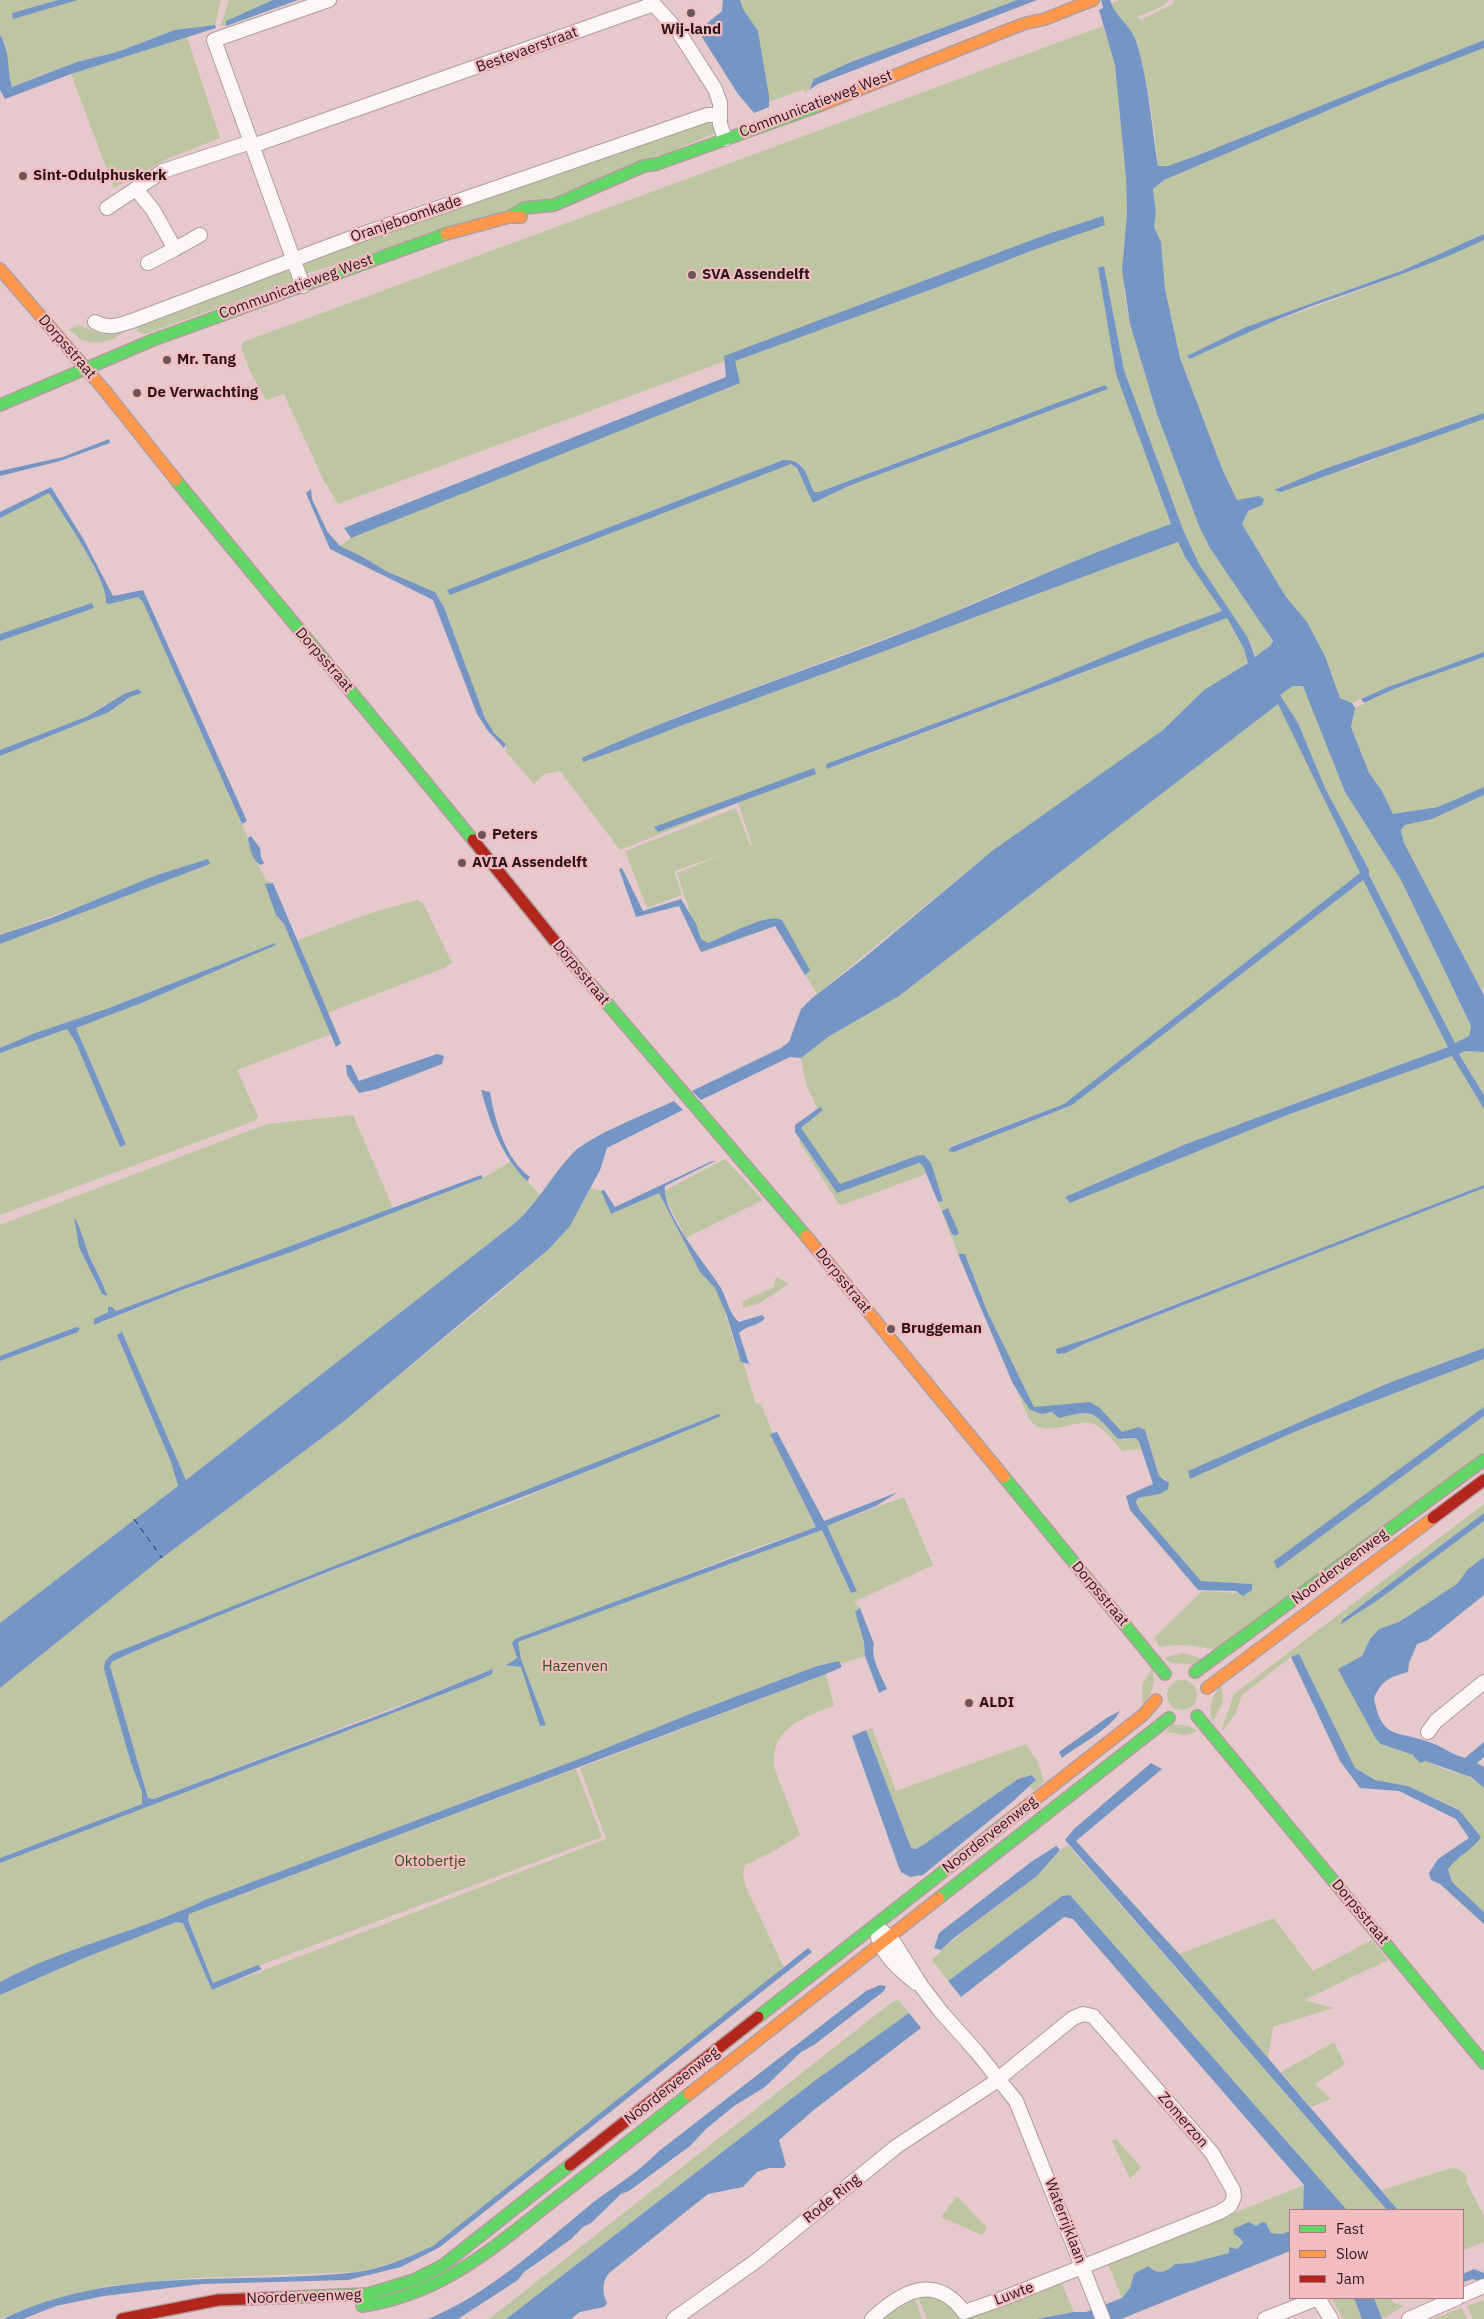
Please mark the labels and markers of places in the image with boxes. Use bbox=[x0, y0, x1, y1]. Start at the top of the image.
marker: Wij-land bbox=[685, 7, 697, 19]
place label: Wij-land bbox=[661, 21, 721, 39]
place label: Sint-Odulphuskerk bbox=[33, 167, 167, 185]
marker: Sint-Odulphuskerk bbox=[17, 170, 29, 182]
place label: SVA Assendelft bbox=[702, 266, 810, 284]
marker: SVA Assendelft bbox=[686, 269, 698, 281]
place label: Mr. Tang bbox=[177, 351, 236, 369]
marker: Mr. Tang bbox=[161, 354, 173, 366]
place label: De Verwachting bbox=[147, 384, 258, 402]
marker: De Verwachting bbox=[131, 387, 143, 399]
place label: Peters bbox=[492, 826, 538, 844]
marker: Peters bbox=[476, 829, 488, 841]
place label: AVIA Assendelft bbox=[472, 854, 587, 872]
marker: AVIA Assendelft bbox=[456, 857, 468, 869]
place label: Bruggeman bbox=[901, 1320, 982, 1338]
marker: Bruggeman bbox=[885, 1323, 897, 1335]
place label: ALDI bbox=[979, 1694, 1014, 1712]
marker: ALDI bbox=[963, 1697, 975, 1709]

